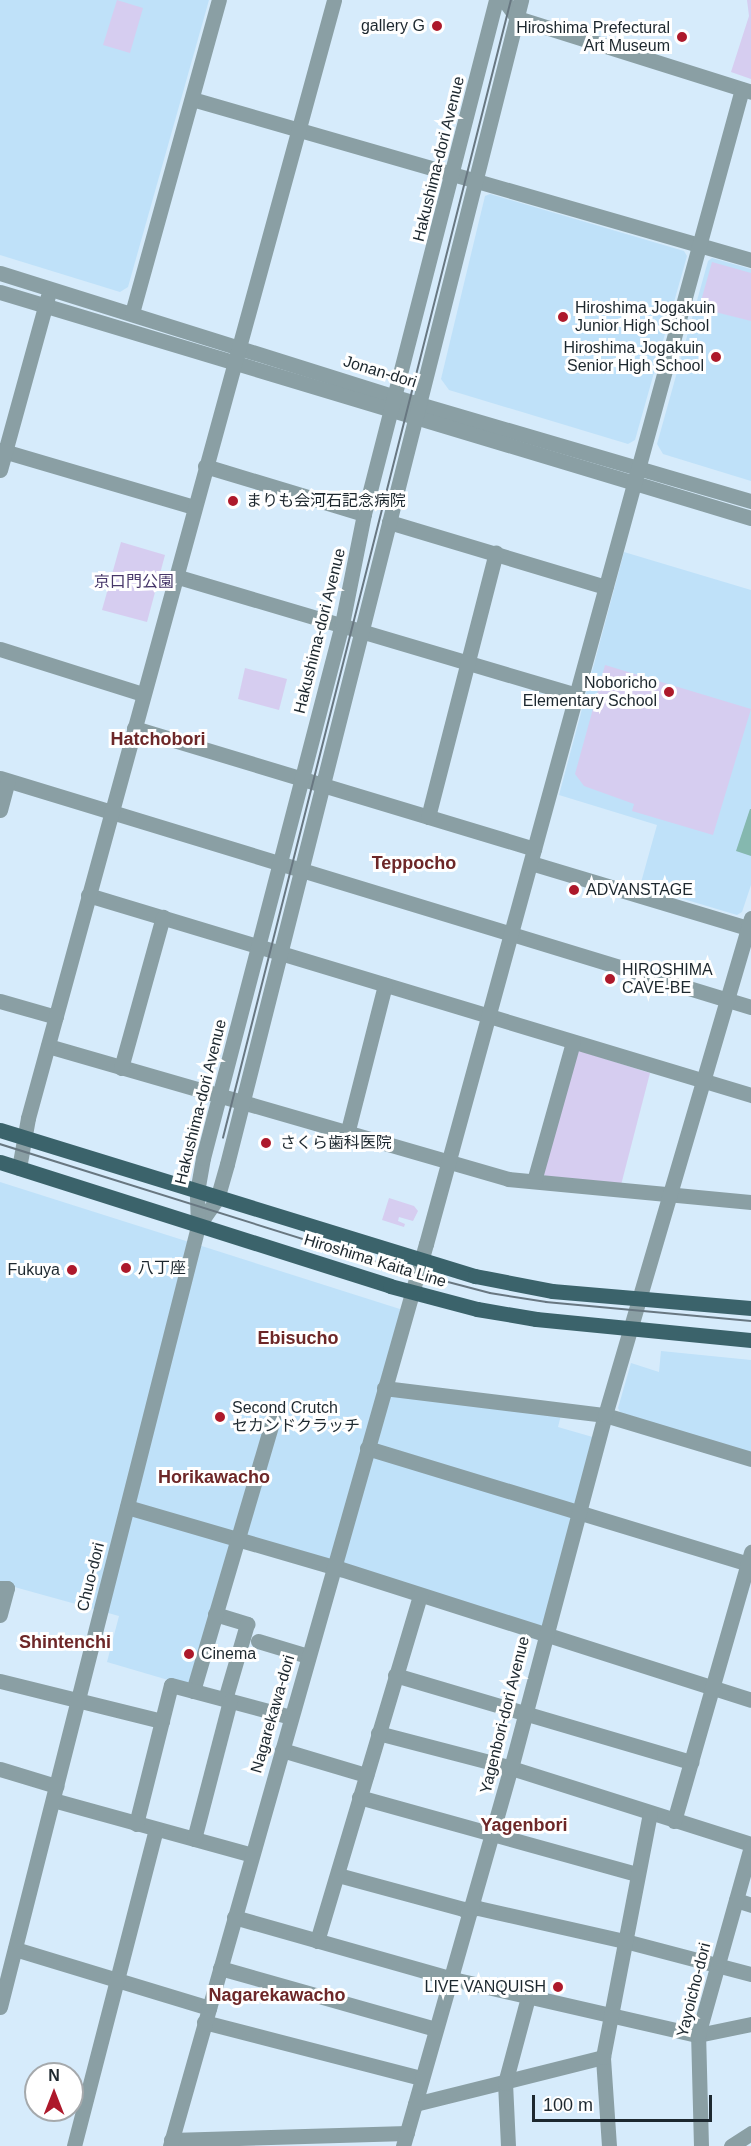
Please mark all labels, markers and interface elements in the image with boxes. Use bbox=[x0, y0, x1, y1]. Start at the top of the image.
place label: gallery G bbox=[361, 16, 425, 36]
place label: Hiroshima Prefectural Art Museum bbox=[516, 18, 670, 56]
marker: gallery G bbox=[430, 19, 444, 33]
marker: Hiroshima Prefectural Art Museum bbox=[675, 30, 689, 44]
street label: Hakushima-dori Avenue bbox=[409, 74, 469, 244]
place label: Hiroshima Jogakuin Junior High School bbox=[575, 298, 716, 336]
marker: Hiroshima Jogakuin Junior High School bbox=[556, 310, 570, 324]
place label: Hiroshima Jogakuin Senior High School bbox=[563, 338, 704, 376]
marker: Hiroshima Jogakuin Senior High School bbox=[709, 350, 723, 364]
street label: Jonan-dori bbox=[341, 352, 419, 392]
place label: まりも会河石記念病院 bbox=[246, 491, 406, 511]
marker: まりも会河石記念病院 bbox=[224, 492, 242, 510]
street label: Hakushima-dori Avenue bbox=[290, 546, 350, 716]
park label: 京口門公園 bbox=[94, 572, 174, 592]
place label: Noboricho Elementary School bbox=[523, 673, 657, 711]
marker: Noboricho Elementary School bbox=[662, 685, 676, 699]
district label: Hatchobori bbox=[110, 728, 206, 750]
district label: Teppocho bbox=[372, 852, 456, 874]
place label: ADVANSTAGE bbox=[586, 880, 693, 900]
marker: ADVANSTAGE bbox=[567, 883, 581, 897]
place label: HIROSHIMA CAVE-BE bbox=[622, 960, 713, 998]
marker: HIROSHIMA CAVE-BE bbox=[603, 972, 617, 986]
street label: Hakushima-dori Avenue bbox=[171, 1017, 231, 1187]
place label: さくら歯科医院 bbox=[280, 1133, 392, 1153]
marker: さくら歯科医院 bbox=[257, 1134, 275, 1152]
street label: Hiroshima Kaita Line bbox=[302, 1230, 448, 1292]
place label: 八丁座 bbox=[138, 1258, 186, 1278]
place label: Fukuya bbox=[8, 1260, 60, 1280]
marker: 八丁座 bbox=[119, 1261, 133, 1275]
marker: Fukuya bbox=[65, 1263, 79, 1277]
district label: Ebisucho bbox=[257, 1327, 339, 1349]
place label: Second Crutch セカンドクラッチ bbox=[232, 1398, 360, 1436]
marker: Second Crutch セカンドクラッチ bbox=[213, 1410, 227, 1424]
district label: Horikawacho bbox=[158, 1466, 270, 1488]
street label: Chuo-dori bbox=[73, 1541, 109, 1613]
district label: Shintenchi bbox=[19, 1631, 111, 1653]
street label: Yagenbori-dori Avenue bbox=[476, 1634, 534, 1796]
place label: Cinema bbox=[201, 1644, 256, 1664]
marker: Cinema bbox=[182, 1647, 196, 1661]
street label: Nagarekawa-dori bbox=[247, 1653, 299, 1775]
district label: Yagenbori bbox=[480, 1814, 568, 1836]
street label: Yayoicho-dori bbox=[673, 1941, 715, 2039]
place label: LIVE VANQUISH bbox=[424, 1977, 546, 1997]
marker: LIVE VANQUISH bbox=[551, 1980, 565, 1994]
district label: Nagarekawacho bbox=[208, 1984, 346, 2006]
north arrow bbox=[24, 2062, 84, 2122]
text: N bbox=[48, 2067, 60, 2084]
scale bar bbox=[535, 2083, 715, 2121]
text: 100 m bbox=[543, 2095, 593, 2115]

